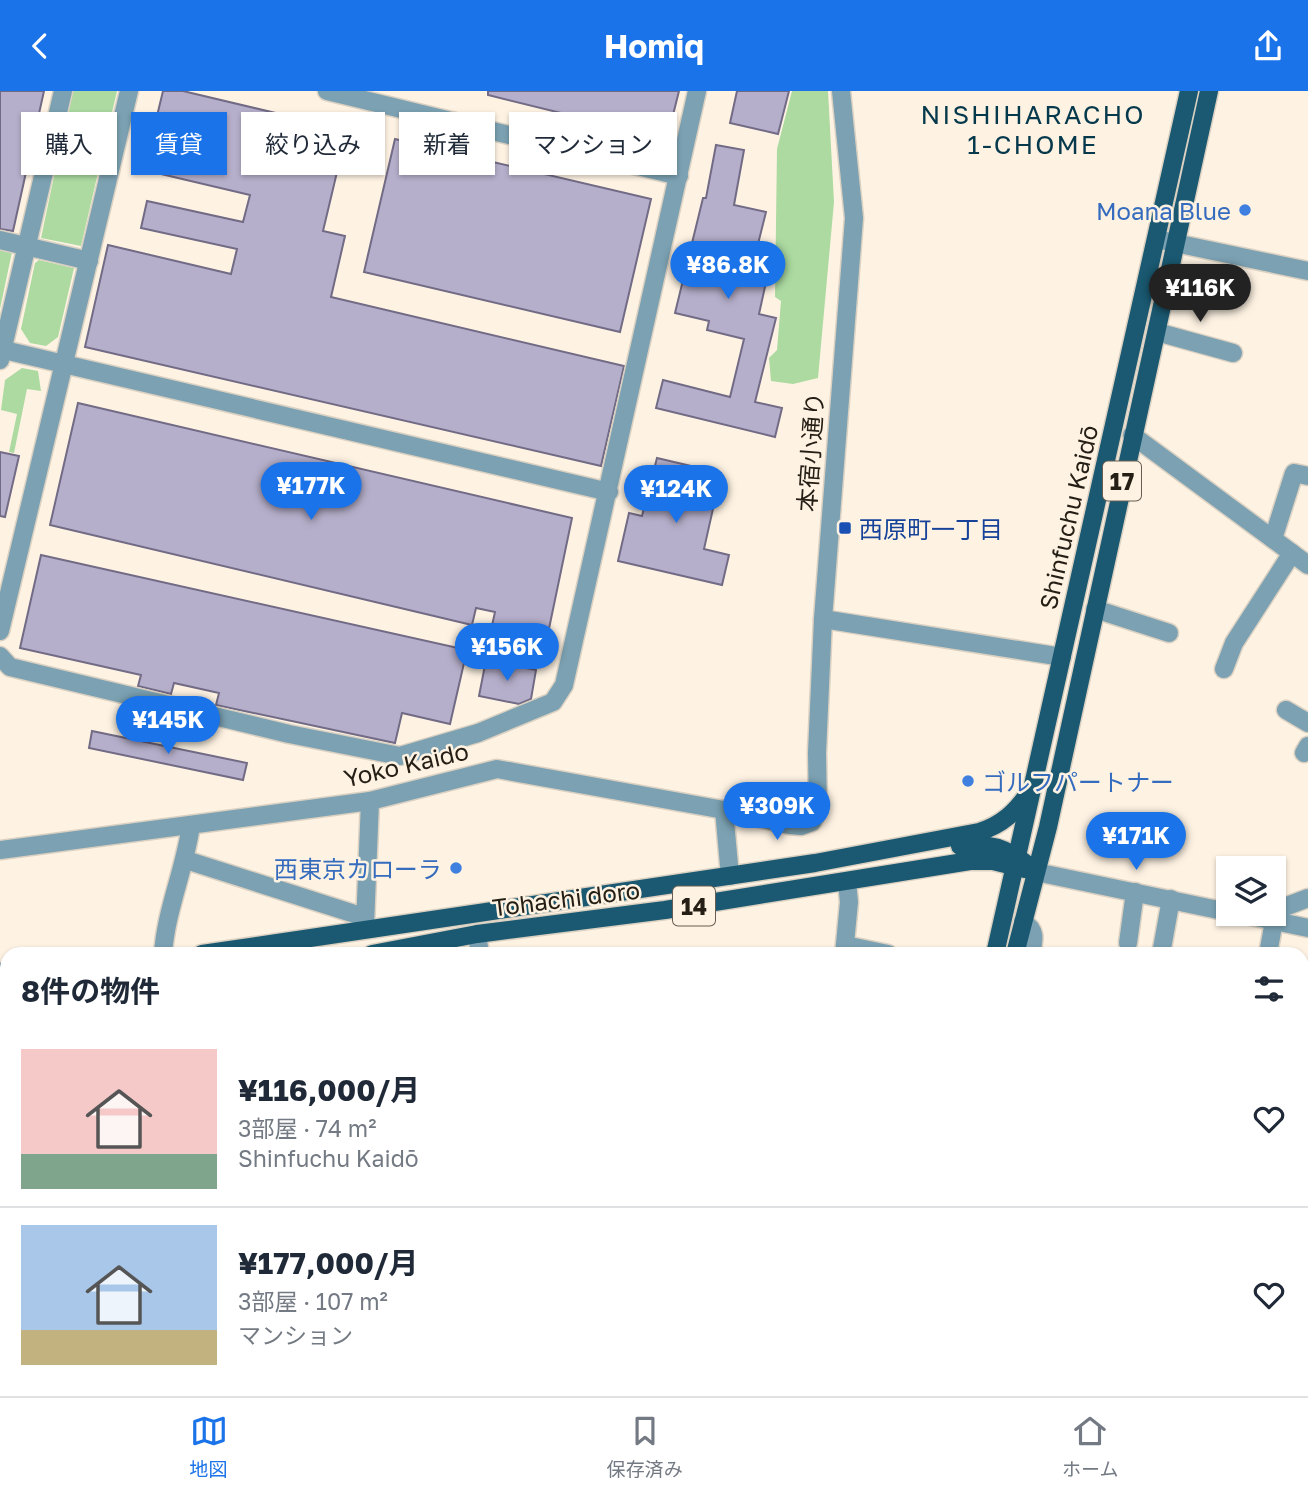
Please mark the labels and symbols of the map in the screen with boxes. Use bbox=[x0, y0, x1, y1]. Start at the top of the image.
district label: NISHIHARACHO 1-CHOME bbox=[921, 99, 1145, 160]
place label: Moana Blue bbox=[1096, 196, 1231, 225]
marker: Moana Blue bbox=[1237, 202, 1253, 218]
pin: ¥86.8K bbox=[671, 241, 785, 301]
pin: ¥116K bbox=[1151, 265, 1249, 324]
street label: 本宿小通り bbox=[791, 391, 829, 513]
street label: Shinfuchu Kaidō bbox=[1033, 422, 1103, 612]
road number: 17 bbox=[1103, 461, 1141, 501]
pin: ¥177K bbox=[262, 463, 360, 522]
pin: ¥124K bbox=[627, 465, 725, 525]
place label: 西原町一丁目 bbox=[859, 514, 1003, 543]
marker: 西原町一丁目 bbox=[837, 520, 853, 536]
pin: ¥156K bbox=[458, 623, 556, 683]
pin: ¥145K bbox=[119, 697, 217, 756]
street label: Yoko Kaido bbox=[341, 736, 471, 792]
place label: ゴルフパートナー bbox=[982, 767, 1174, 796]
marker: ゴルフパートナー bbox=[960, 773, 976, 789]
pin: ¥309K bbox=[728, 783, 826, 842]
pin: ¥171K bbox=[1087, 813, 1185, 872]
place label: 西東京カローラ bbox=[274, 854, 442, 883]
marker: 西東京カローラ bbox=[448, 860, 464, 876]
street label: Tohachi doro bbox=[491, 875, 641, 921]
road number: 14 bbox=[673, 887, 715, 925]

